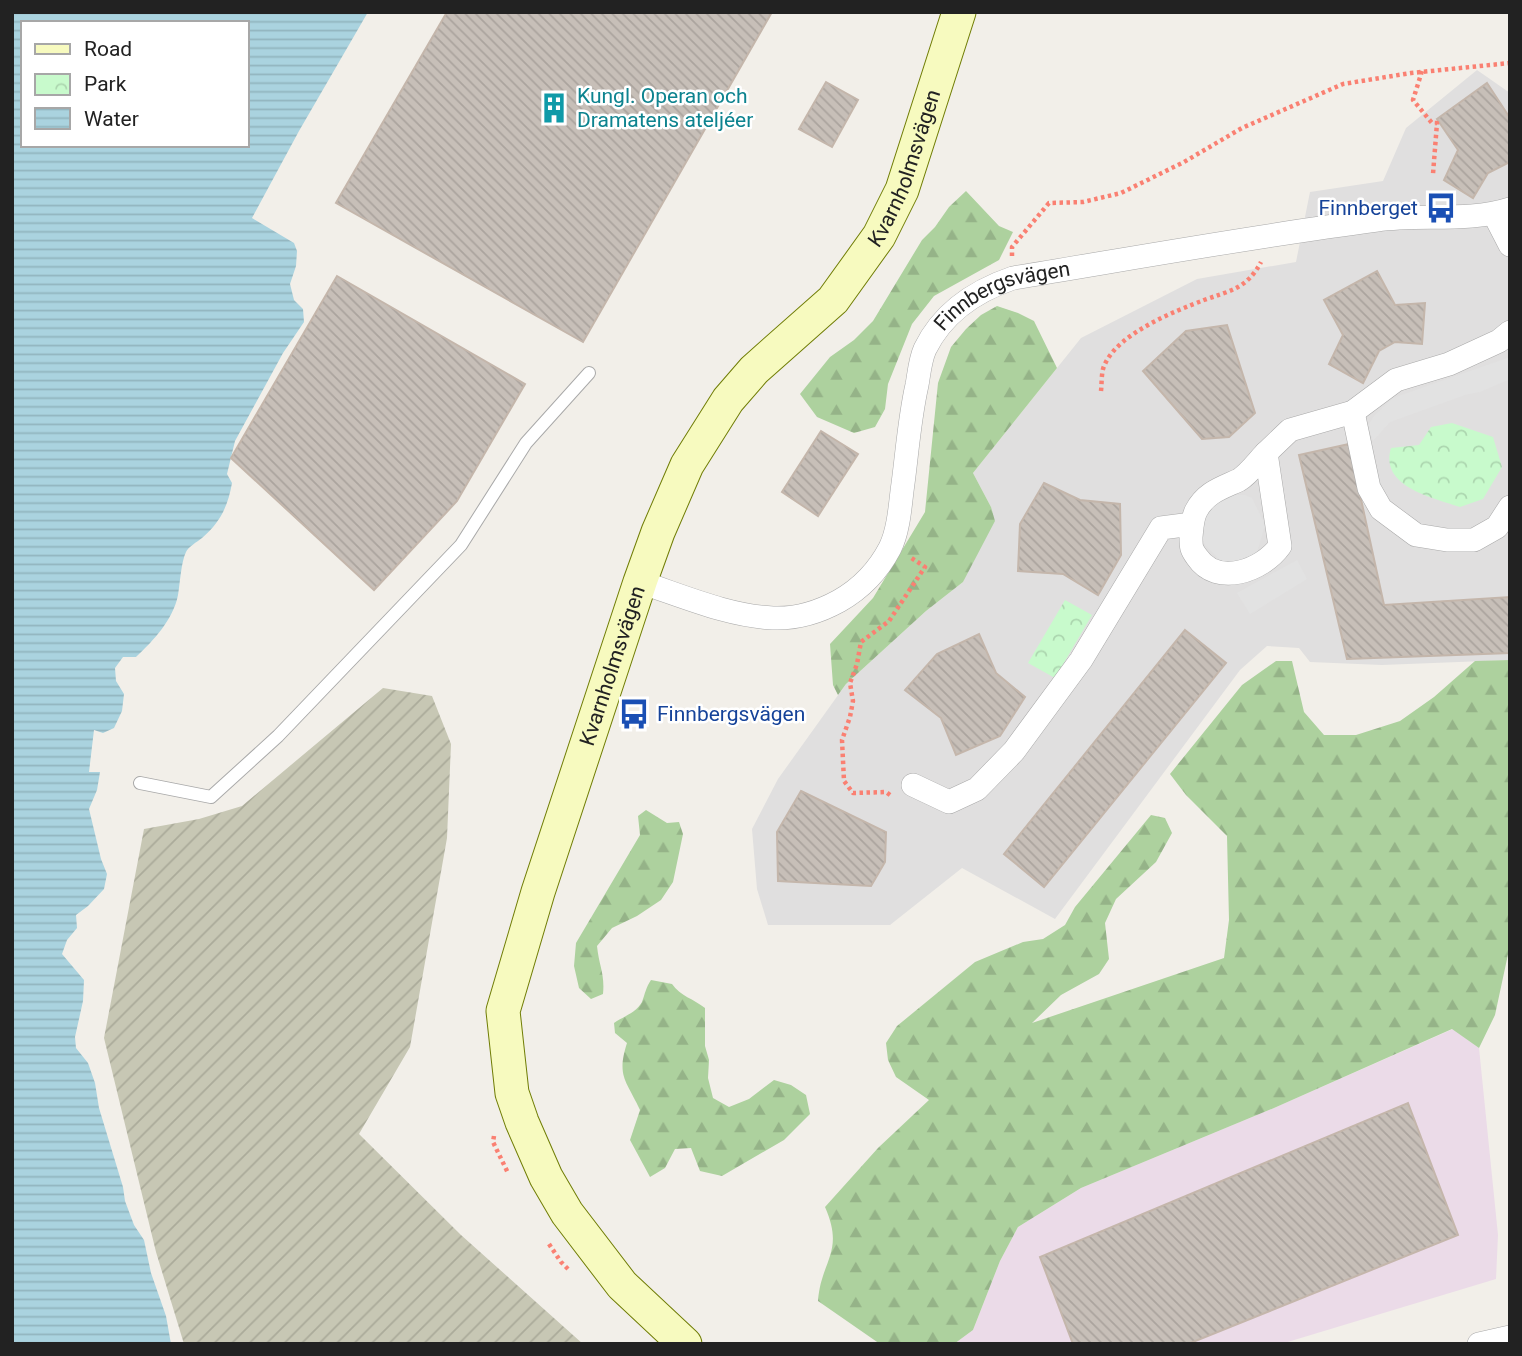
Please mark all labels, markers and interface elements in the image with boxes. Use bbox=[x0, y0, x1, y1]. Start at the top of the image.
legend bbox=[21, 21, 248, 147]
text: Road bbox=[84, 37, 132, 61]
text: Park bbox=[84, 72, 127, 96]
place label: Kungl. Operan och Dramatens ateljéer bbox=[577, 84, 753, 132]
street label: Kvarnholmsvägen bbox=[863, 87, 945, 252]
building icon: Kungl. Operan och Dramatens ateljéer bbox=[537, 91, 571, 125]
text: Water bbox=[84, 107, 139, 131]
bus stop icon: Finnberget bbox=[1424, 191, 1458, 225]
place label: Finnberget bbox=[1318, 196, 1418, 220]
street label: Finnbergsvägen bbox=[929, 257, 1072, 335]
street label: Kvarnholmsvägen bbox=[575, 583, 650, 749]
bus stop icon: Finnbergsvägen bbox=[617, 697, 651, 731]
place label: Finnbergsvägen bbox=[657, 702, 805, 726]

